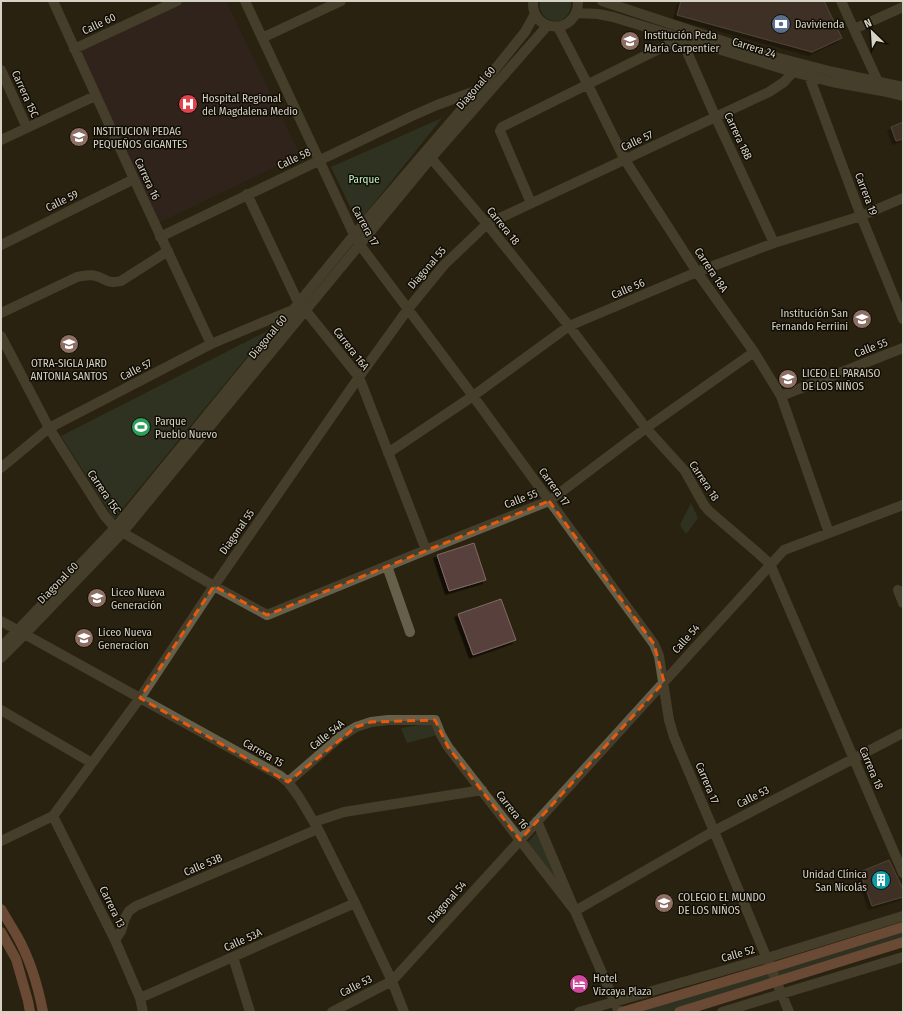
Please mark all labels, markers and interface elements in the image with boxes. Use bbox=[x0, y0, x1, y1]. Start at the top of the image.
street label: Calle 60 bbox=[80, 10, 118, 37]
north arrow bbox=[852, 12, 892, 52]
bank icon: Davivienda bbox=[770, 13, 792, 35]
text: N bbox=[862, 16, 874, 31]
place label: Davivienda bbox=[795, 18, 844, 31]
place label: Institución Peda María Carpentier bbox=[644, 29, 719, 55]
school or university icon: Institución Peda María Carpentier bbox=[619, 30, 641, 52]
street label: Carrera 24 bbox=[731, 35, 778, 61]
street label: Diagonal 60 bbox=[454, 64, 498, 112]
street label: Carrera 15C bbox=[9, 68, 41, 120]
place label: Hospital Regional del Magdalena Medio bbox=[202, 92, 298, 118]
hospital icon: Hospital Regional del Magdalena Medio bbox=[177, 93, 199, 115]
street label: Carrera 18B bbox=[721, 110, 755, 162]
place label: INSTITUCION PEDAG PEQUEÑOS GIGANTES bbox=[93, 125, 188, 151]
school or university icon: INSTITUCION PEDAG PEQUEÑOS GIGANTES bbox=[68, 126, 90, 148]
street label: Calle 57 bbox=[619, 128, 656, 154]
street label: Calle 58 bbox=[275, 145, 313, 172]
street label: Carrera 16 bbox=[132, 156, 163, 203]
street label: Carrera 19 bbox=[852, 171, 880, 217]
park label: Parque bbox=[348, 173, 380, 186]
street label: Calle 59 bbox=[44, 188, 80, 214]
street label: Carrera 17 bbox=[349, 204, 382, 249]
street label: Carrera 18 bbox=[484, 204, 523, 248]
street label: Diagonal 55 bbox=[405, 244, 449, 292]
street label: Carrera 18A bbox=[691, 245, 731, 295]
street label: Calle 56 bbox=[609, 276, 647, 302]
place label: Institución San Fernando Ferriini bbox=[771, 307, 848, 333]
school or university icon: Institución San Fernando Ferriini bbox=[851, 308, 873, 330]
street label: Diagonal 60 bbox=[246, 312, 290, 361]
street label: Carrera 16A bbox=[330, 325, 372, 373]
school or university icon: OTRA-SIGLA JARD ANTONIA SANTOS bbox=[58, 333, 80, 355]
street label: Calle 55 bbox=[853, 336, 889, 360]
street label: Calle 57 bbox=[118, 356, 154, 383]
place label: OTRA-SIGLA JARD ANTONIA SANTOS bbox=[31, 357, 108, 383]
place label: LICEO EL PARAISO DE LOS NIÑOS bbox=[802, 367, 880, 393]
school or university icon: LICEO EL PARAISO DE LOS NIÑOS bbox=[777, 368, 799, 390]
place label: Parque Pueblo Nuevo bbox=[155, 415, 217, 441]
sports icon: Parque Pueblo Nuevo bbox=[130, 416, 152, 438]
street label: Carrera 18 bbox=[686, 459, 722, 504]
street label: Carrera 17 bbox=[536, 465, 572, 509]
street label: Carrera 15C bbox=[85, 468, 124, 517]
street label: Calle 55 bbox=[503, 487, 539, 511]
street label: Diagonal 55 bbox=[217, 507, 257, 557]
street label: Diagonal 60 bbox=[35, 559, 81, 607]
place label: Liceo Nueva Generación bbox=[111, 586, 165, 612]
school or university icon: Liceo Nueva Generación bbox=[86, 587, 108, 609]
street label: Calle 54 bbox=[669, 621, 703, 656]
place label: Liceo Nueva Generacion bbox=[98, 626, 152, 652]
school or university icon: Liceo Nueva Generacion bbox=[73, 627, 95, 649]
street label: Calle 54A bbox=[307, 717, 347, 753]
street label: Carrera 15 bbox=[240, 736, 286, 770]
street label: Carrera 18 bbox=[856, 745, 886, 792]
street label: Carrera 17 bbox=[692, 760, 722, 806]
street label: Calle 53 bbox=[735, 783, 771, 811]
street label: Carrera 16 bbox=[493, 788, 531, 832]
street label: Calle 53B bbox=[182, 851, 224, 879]
place label: Unidad Clínica San Nicolás bbox=[802, 868, 867, 894]
building icon: Unidad Clínica San Nicolás bbox=[870, 869, 892, 891]
street label: Diagonal 54 bbox=[425, 878, 470, 926]
street label: Carrera 13 bbox=[96, 884, 128, 930]
place label: COLEGIO EL MUNDO DE LOS NIÑOS bbox=[678, 891, 766, 917]
school or university icon: COLEGIO EL MUNDO DE LOS NIÑOS bbox=[653, 892, 675, 914]
street label: Calle 53A bbox=[222, 926, 264, 954]
street label: Calle 52 bbox=[720, 943, 756, 965]
street label: Calle 53 bbox=[338, 972, 374, 1000]
place label: Hotel Vizcaya Plaza bbox=[593, 972, 652, 998]
hotel icon: Hotel Vizcaya Plaza bbox=[568, 973, 590, 995]

